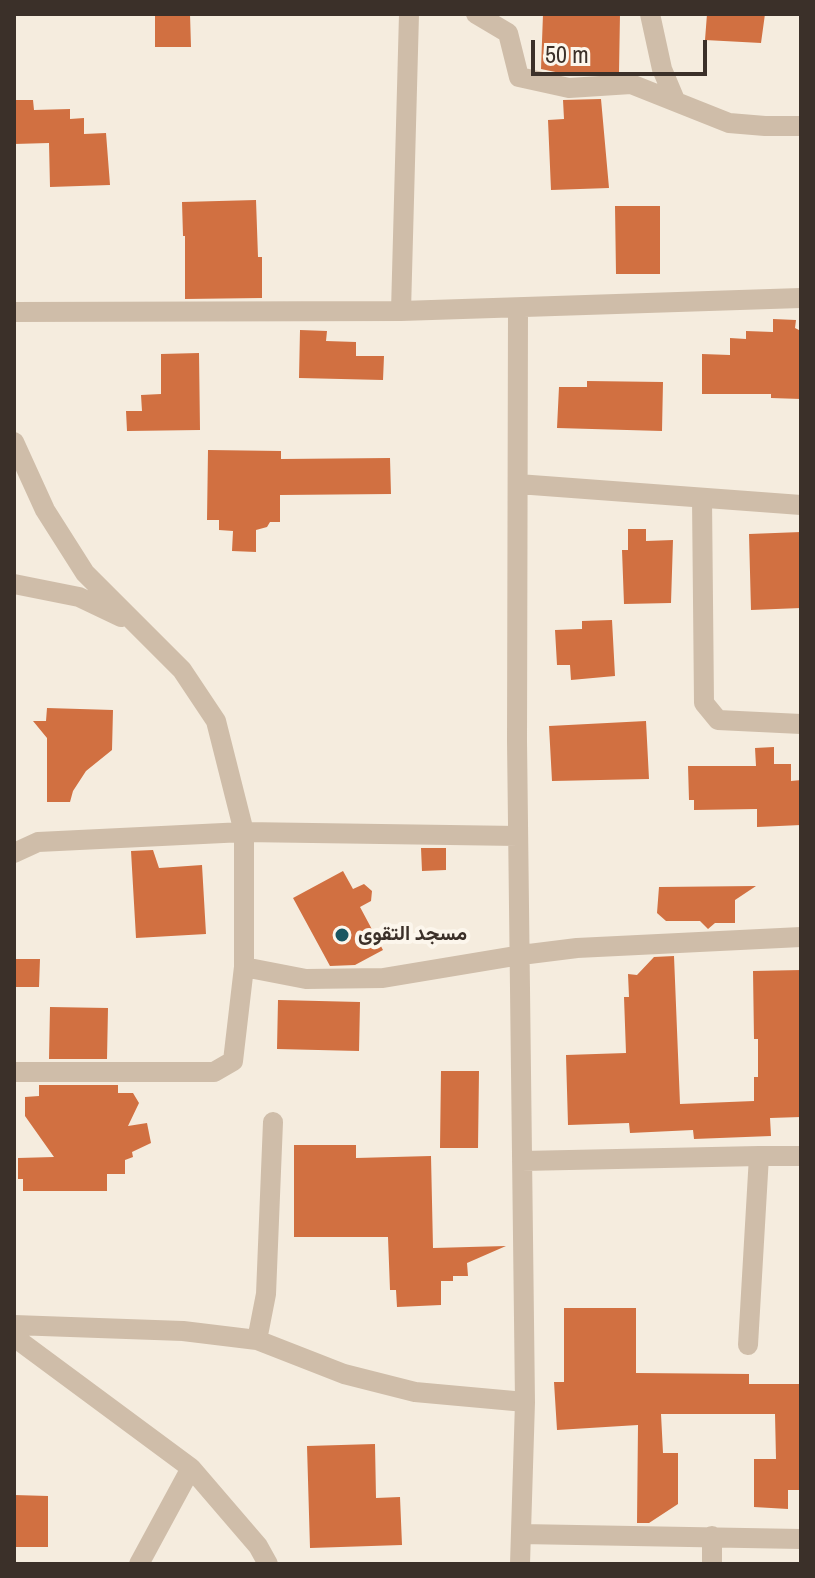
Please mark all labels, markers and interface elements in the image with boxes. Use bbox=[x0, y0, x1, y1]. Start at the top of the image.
scale bar bbox=[535, 24, 711, 74]
text: 50 m bbox=[545, 38, 589, 70]
place label: مسجد التقوى bbox=[358, 923, 467, 947]
marker: مسجد التقوى bbox=[333, 926, 351, 944]

